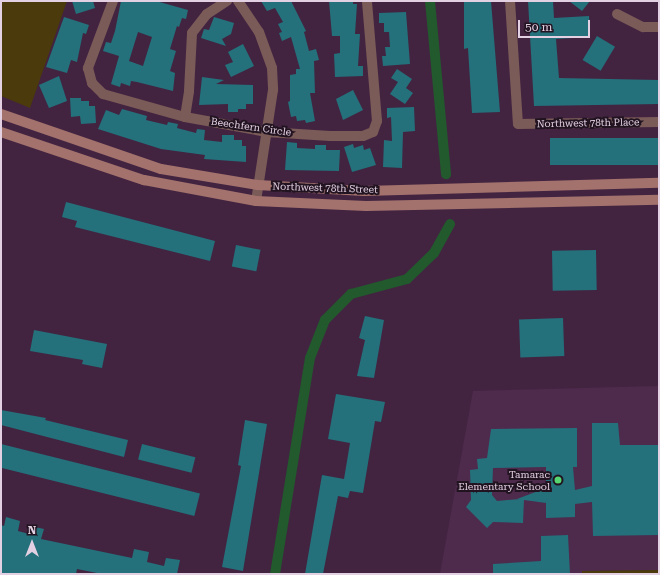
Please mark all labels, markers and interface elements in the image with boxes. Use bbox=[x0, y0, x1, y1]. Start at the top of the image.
scale bar bbox=[520, 12, 592, 38]
text: 50 m bbox=[525, 20, 552, 34]
street label: Beechfern Circle bbox=[210, 115, 292, 139]
street label: Northwest 78th Place bbox=[537, 116, 639, 130]
street label: Northwest 78th Street bbox=[272, 180, 378, 196]
place label: Tamarac Elementary School bbox=[458, 468, 550, 492]
marker: Tamarac Elementary School bbox=[553, 475, 563, 485]
north arrow bbox=[12, 523, 52, 563]
text: N bbox=[28, 524, 36, 537]

